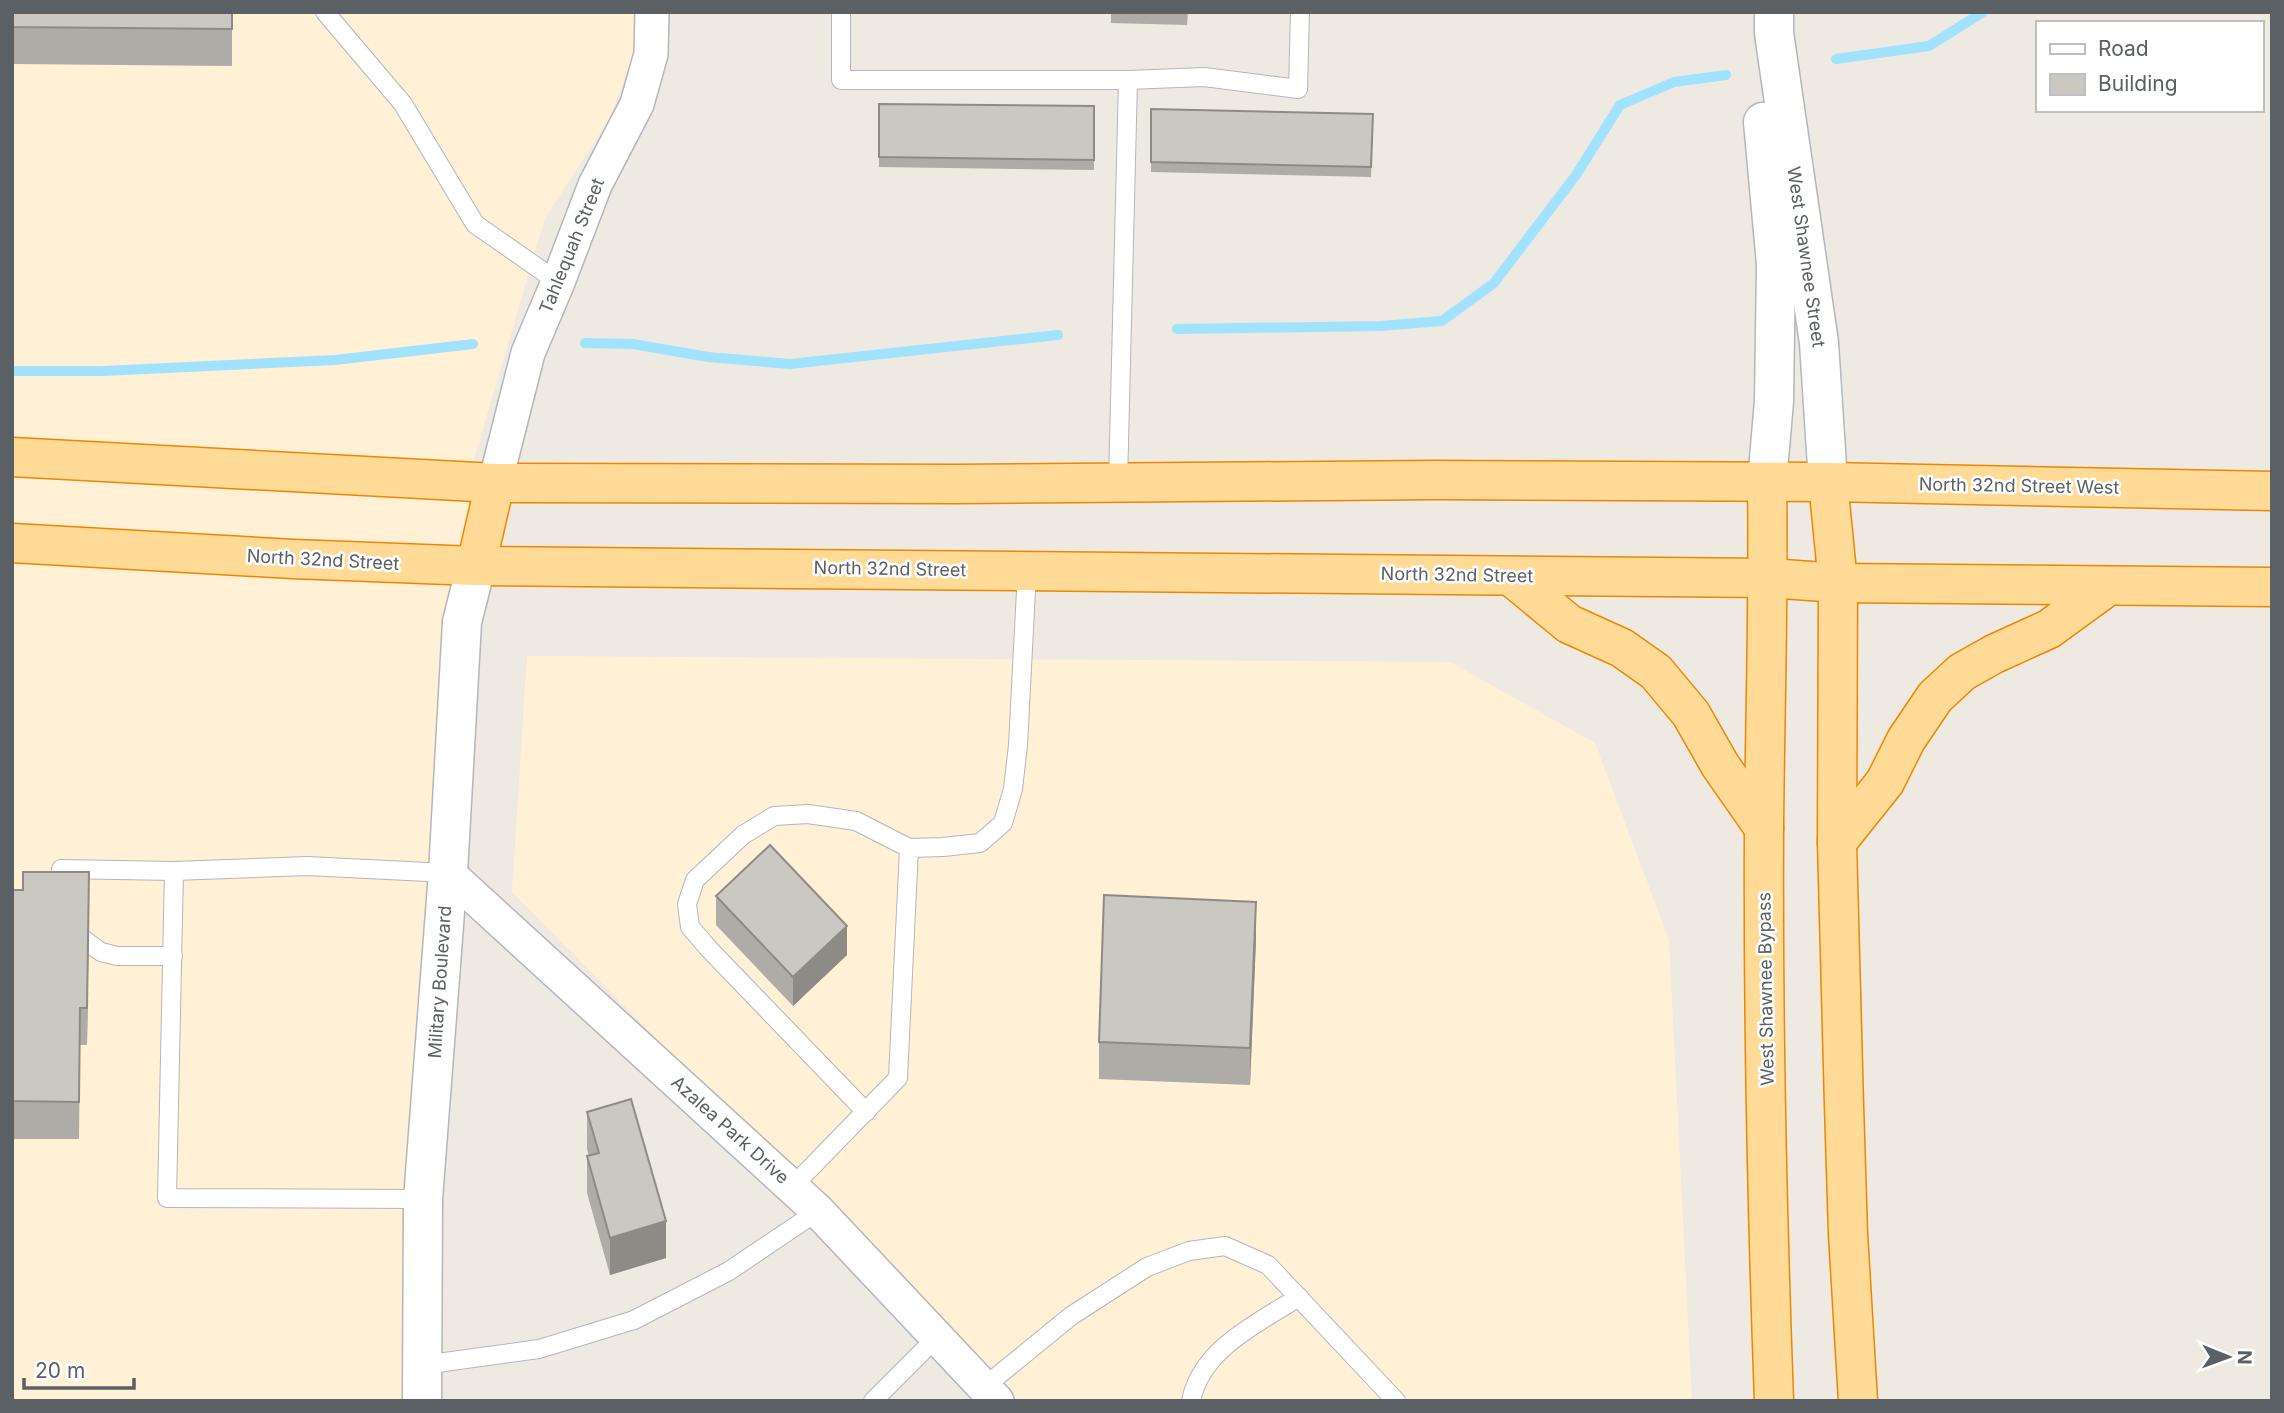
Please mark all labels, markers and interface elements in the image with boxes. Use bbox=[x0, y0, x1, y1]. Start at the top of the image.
legend bbox=[2036, 21, 2263, 112]
text: Road bbox=[2098, 36, 2149, 61]
text: Building bbox=[2098, 71, 2178, 96]
street label: West Shawnee Street bbox=[1783, 165, 1830, 349]
street label: Tahlequah Street bbox=[535, 175, 608, 317]
street label: North 32nd Street West bbox=[1919, 473, 2119, 498]
street label: North 32nd Street bbox=[246, 545, 400, 574]
street label: North 32nd Street bbox=[814, 557, 967, 580]
street label: North 32nd Street bbox=[1381, 563, 1534, 586]
street label: West Shawnee Bypass bbox=[1753, 892, 1778, 1086]
street label: Military Boulevard bbox=[424, 905, 455, 1059]
street label: Azalea Park Drive bbox=[667, 1071, 793, 1188]
north arrow bbox=[2193, 1322, 2263, 1392]
scale bar bbox=[24, 1346, 135, 1390]
text: N bbox=[2233, 1350, 2256, 1365]
text: 20 m bbox=[35, 1358, 85, 1383]

